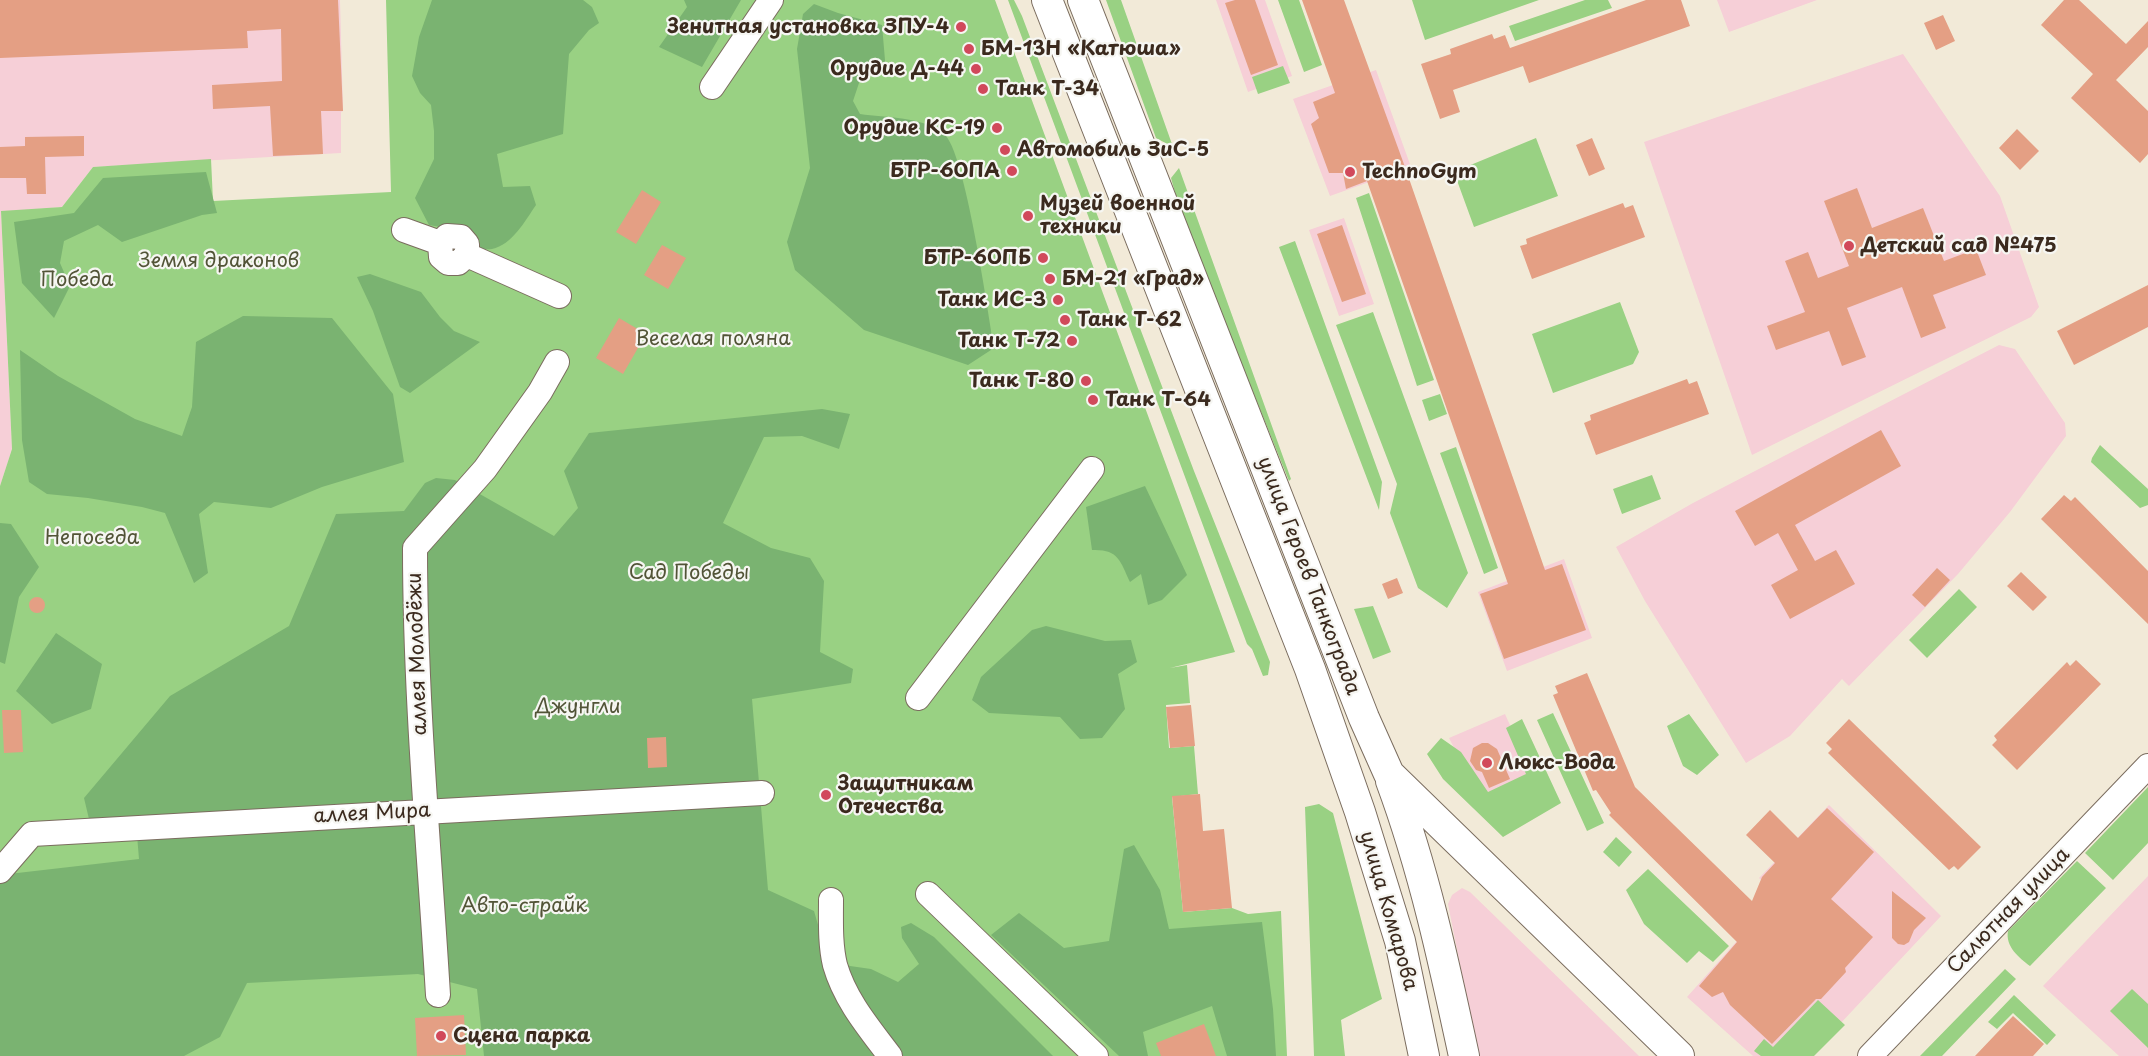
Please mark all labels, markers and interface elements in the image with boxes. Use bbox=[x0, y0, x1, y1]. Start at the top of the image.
place label: Зенитная установка ЗПУ-4 bbox=[667, 15, 949, 39]
marker: Зенитная установка ЗПУ-4 bbox=[954, 20, 968, 34]
place label: БМ-13Н «Катюша» bbox=[981, 37, 1181, 61]
marker: БМ-13Н «Катюша» bbox=[962, 42, 976, 56]
place label: Орудие Д-44 bbox=[830, 57, 964, 81]
marker: Орудие Д-44 bbox=[969, 62, 983, 76]
place label: Танк Т-34 bbox=[995, 77, 1099, 101]
marker: Танк Т-34 bbox=[976, 82, 990, 96]
place label: Орудие КС-19 bbox=[844, 116, 985, 140]
marker: Орудие КС-19 bbox=[990, 121, 1004, 135]
place label: Автомобиль ЗиС-5 bbox=[1017, 138, 1209, 162]
marker: Автомобиль ЗиС-5 bbox=[998, 143, 1012, 157]
place label: БТР-60ПА bbox=[890, 159, 1000, 183]
place label: TechnoGym bbox=[1362, 160, 1477, 184]
marker: БТР-60ПА bbox=[1005, 164, 1019, 178]
marker: TechnoGym bbox=[1343, 165, 1357, 179]
place label: Музей военной техники bbox=[1040, 192, 1195, 239]
marker: Музей военной техники bbox=[1021, 209, 1035, 223]
place label: Детский сад №475 bbox=[1861, 234, 2057, 258]
marker: Детский сад №475 bbox=[1842, 239, 1856, 253]
place label: БТР-60ПБ bbox=[924, 246, 1031, 270]
park label: Земля драконов bbox=[139, 249, 299, 273]
marker: БТР-60ПБ bbox=[1036, 251, 1050, 265]
place label: БМ-21 «Град» bbox=[1062, 267, 1204, 291]
park label: Победа bbox=[40, 268, 114, 292]
marker: БМ-21 «Град» bbox=[1043, 272, 1057, 286]
place label: Танк ИС-3 bbox=[937, 288, 1046, 312]
marker: Танк ИС-3 bbox=[1051, 293, 1065, 307]
place label: Танк Т-62 bbox=[1077, 308, 1182, 332]
marker: Танк Т-62 bbox=[1058, 313, 1072, 327]
park label: Веселая поляна bbox=[635, 327, 791, 351]
place label: Танк Т-72 bbox=[957, 329, 1060, 353]
marker: Танк Т-72 bbox=[1065, 334, 1079, 348]
place label: Танк Т-80 bbox=[969, 369, 1074, 393]
marker: Танк Т-80 bbox=[1079, 374, 1093, 388]
place label: Танк Т-64 bbox=[1105, 388, 1211, 412]
marker: Танк Т-64 bbox=[1086, 393, 1100, 407]
street label: улица Героев Танкограда bbox=[1251, 453, 1365, 699]
park label: Непоседа bbox=[45, 526, 139, 550]
park label: Сад Победы bbox=[629, 561, 749, 585]
street label: аллея Молодёжи bbox=[403, 572, 433, 736]
park label: Джунгли bbox=[535, 695, 621, 719]
place label: Люкс-Вода bbox=[1499, 751, 1615, 775]
marker: Люкс-Вода bbox=[1480, 756, 1494, 770]
place label: Защитникам Отечества bbox=[838, 772, 974, 819]
marker: Защитникам Отечества bbox=[819, 788, 833, 802]
street label: аллея Мира bbox=[313, 799, 431, 829]
street label: улица Комарова bbox=[1354, 828, 1422, 994]
street label: Салютная улица bbox=[1943, 843, 2075, 979]
park label: Авто-страйк bbox=[461, 894, 587, 918]
place label: Сцена парка bbox=[453, 1024, 590, 1048]
marker: Сцена парка bbox=[434, 1029, 448, 1043]

